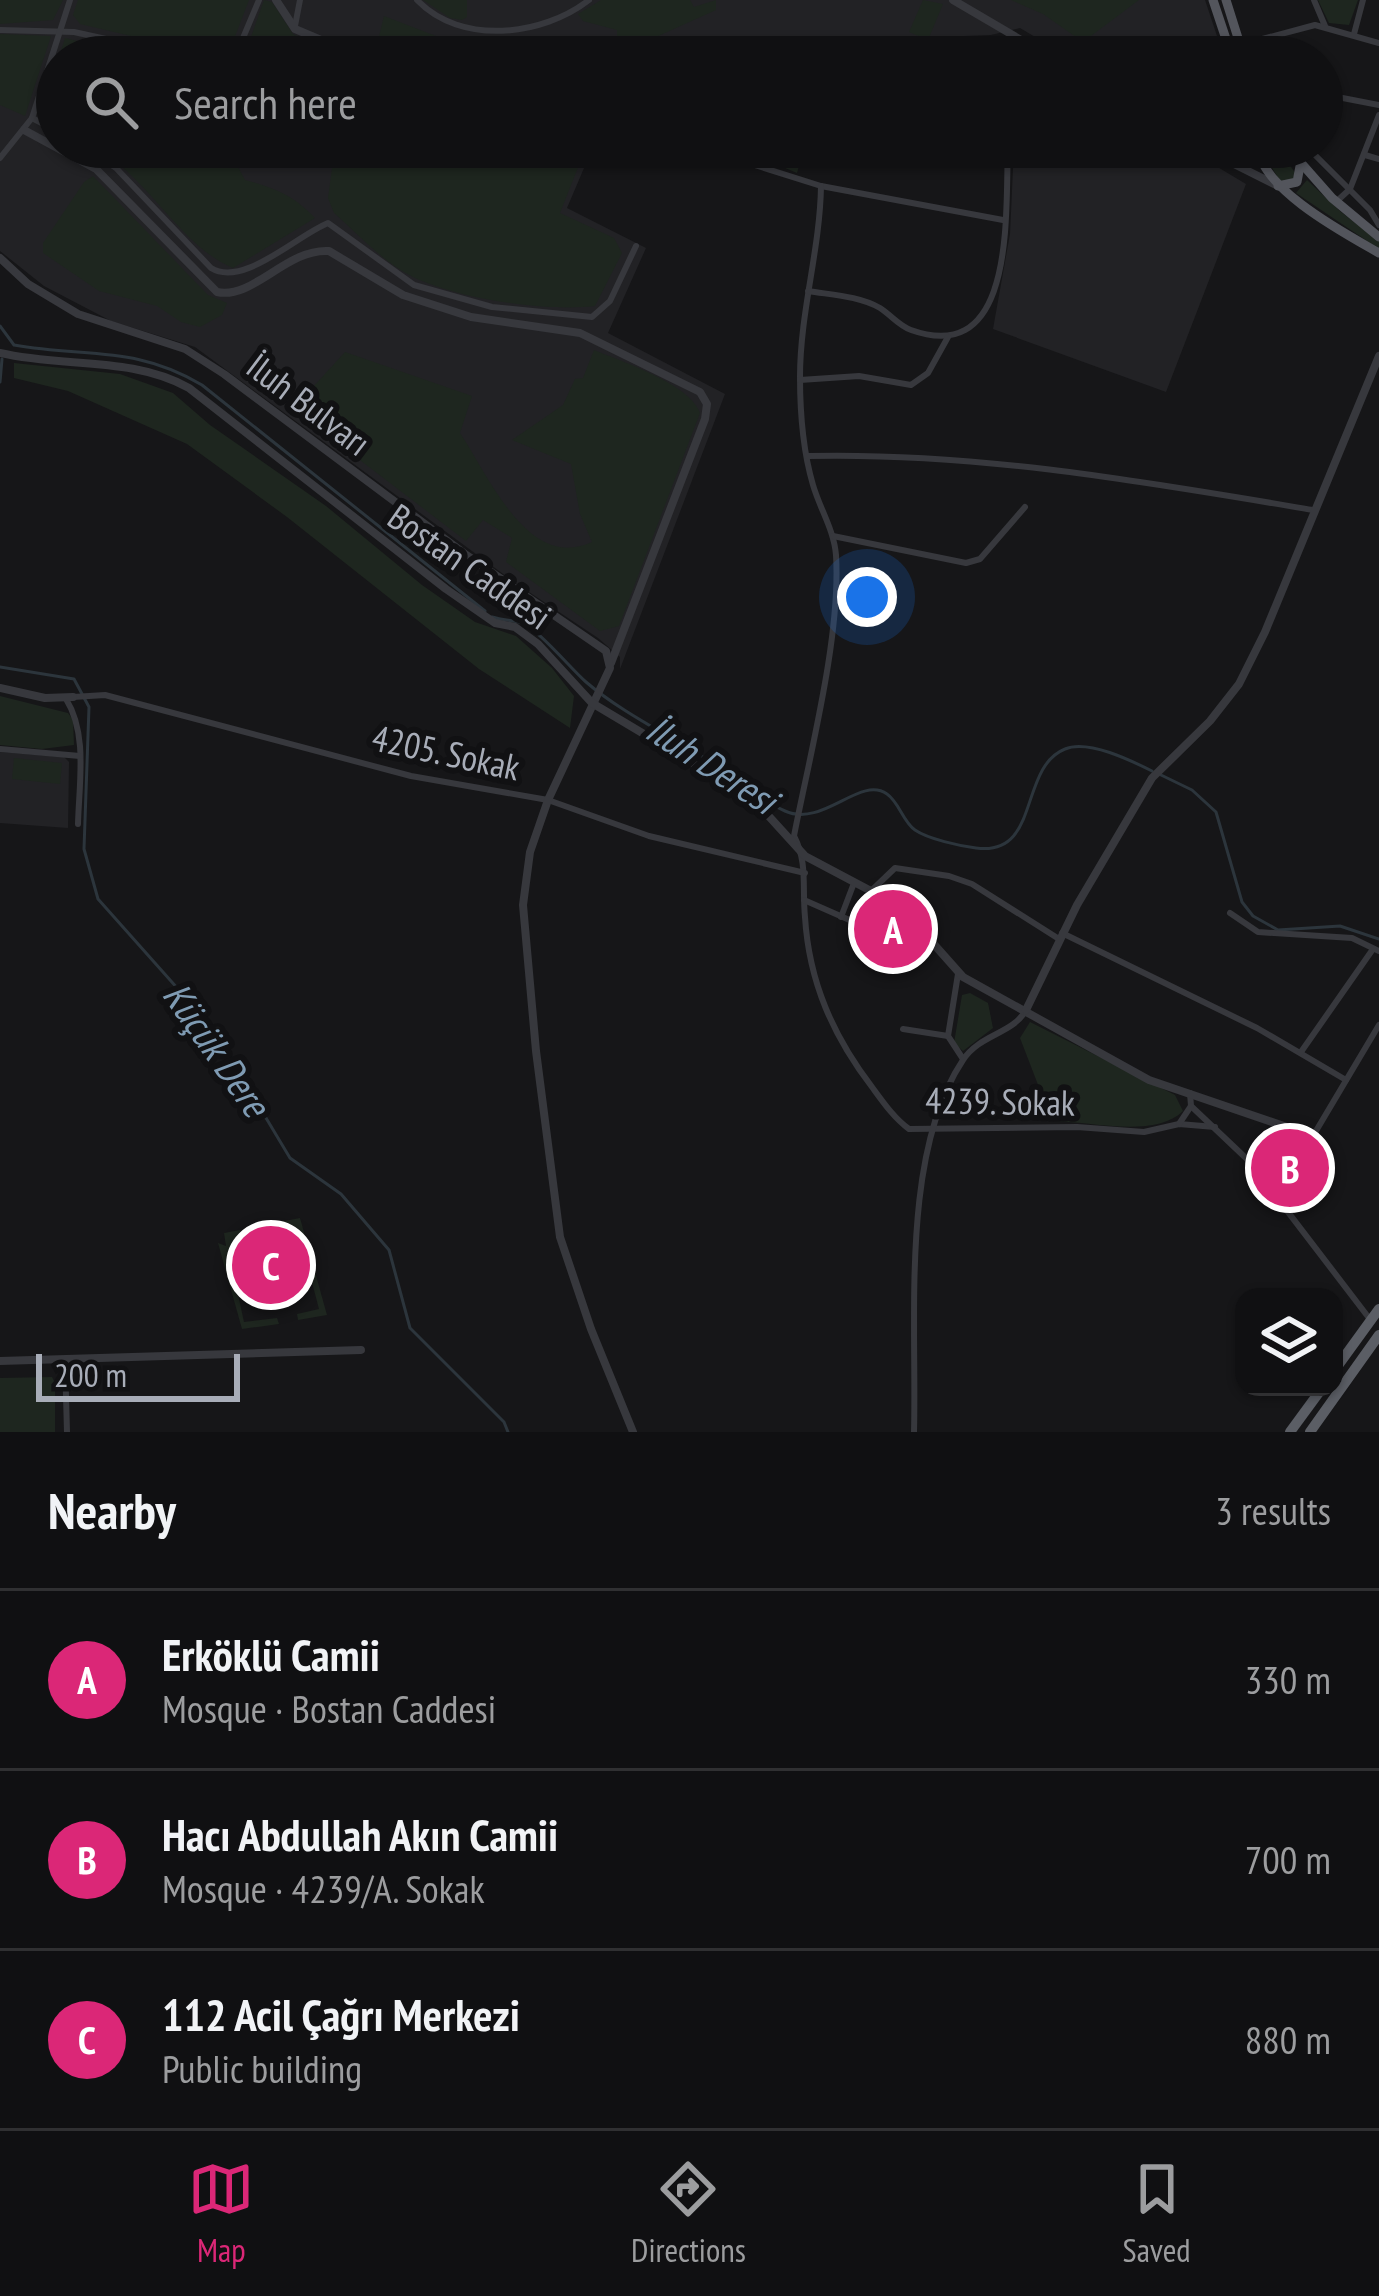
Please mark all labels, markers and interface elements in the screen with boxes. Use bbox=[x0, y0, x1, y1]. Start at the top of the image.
search box bbox=[36, 36, 1343, 168]
icon: search bbox=[78, 69, 144, 135]
text: Search here bbox=[174, 73, 357, 131]
street label: İluh Bulvarı bbox=[238, 342, 380, 466]
street label: Bostan Caddesi bbox=[379, 493, 561, 639]
your location bbox=[837, 567, 897, 627]
water label: İluh Deresi bbox=[637, 703, 791, 827]
street label: 4205. Sokak bbox=[368, 713, 524, 791]
pin: A bbox=[854, 884, 932, 974]
water label: Küçük Dere bbox=[152, 972, 283, 1129]
street label: 4239. Sokak bbox=[925, 1076, 1075, 1126]
pin: B bbox=[1251, 1123, 1329, 1213]
pin: C bbox=[232, 1220, 310, 1310]
map controls bbox=[1235, 1288, 1343, 1396]
button: layers bbox=[1235, 1288, 1343, 1396]
scale bar bbox=[36, 1348, 240, 1401]
text: 200 m bbox=[54, 1353, 127, 1396]
text: Nearby bbox=[48, 1477, 176, 1543]
text: 3 results bbox=[1215, 1485, 1331, 1536]
text: Erköklü Camii bbox=[162, 1625, 380, 1683]
text: A bbox=[77, 1654, 97, 1705]
text: 330 m bbox=[1245, 1654, 1331, 1705]
text: Mosque · Bostan Caddesi bbox=[162, 1683, 496, 1734]
text: Hacı Abdullah Akın Camii bbox=[162, 1805, 558, 1863]
text: B bbox=[77, 1834, 97, 1885]
text: 700 m bbox=[1245, 1834, 1331, 1885]
text: Mosque · 4239/A. Sokak bbox=[162, 1863, 485, 1914]
text: 112 Acil Çağrı Merkezi bbox=[162, 1985, 520, 2043]
text: C bbox=[78, 2014, 96, 2065]
text: 880 m bbox=[1245, 2014, 1331, 2065]
text: Public building bbox=[162, 2043, 362, 2094]
tab: Map bbox=[188, 2156, 254, 2271]
tab: Directions bbox=[631, 2156, 746, 2271]
tab: Saved bbox=[1123, 2156, 1191, 2271]

